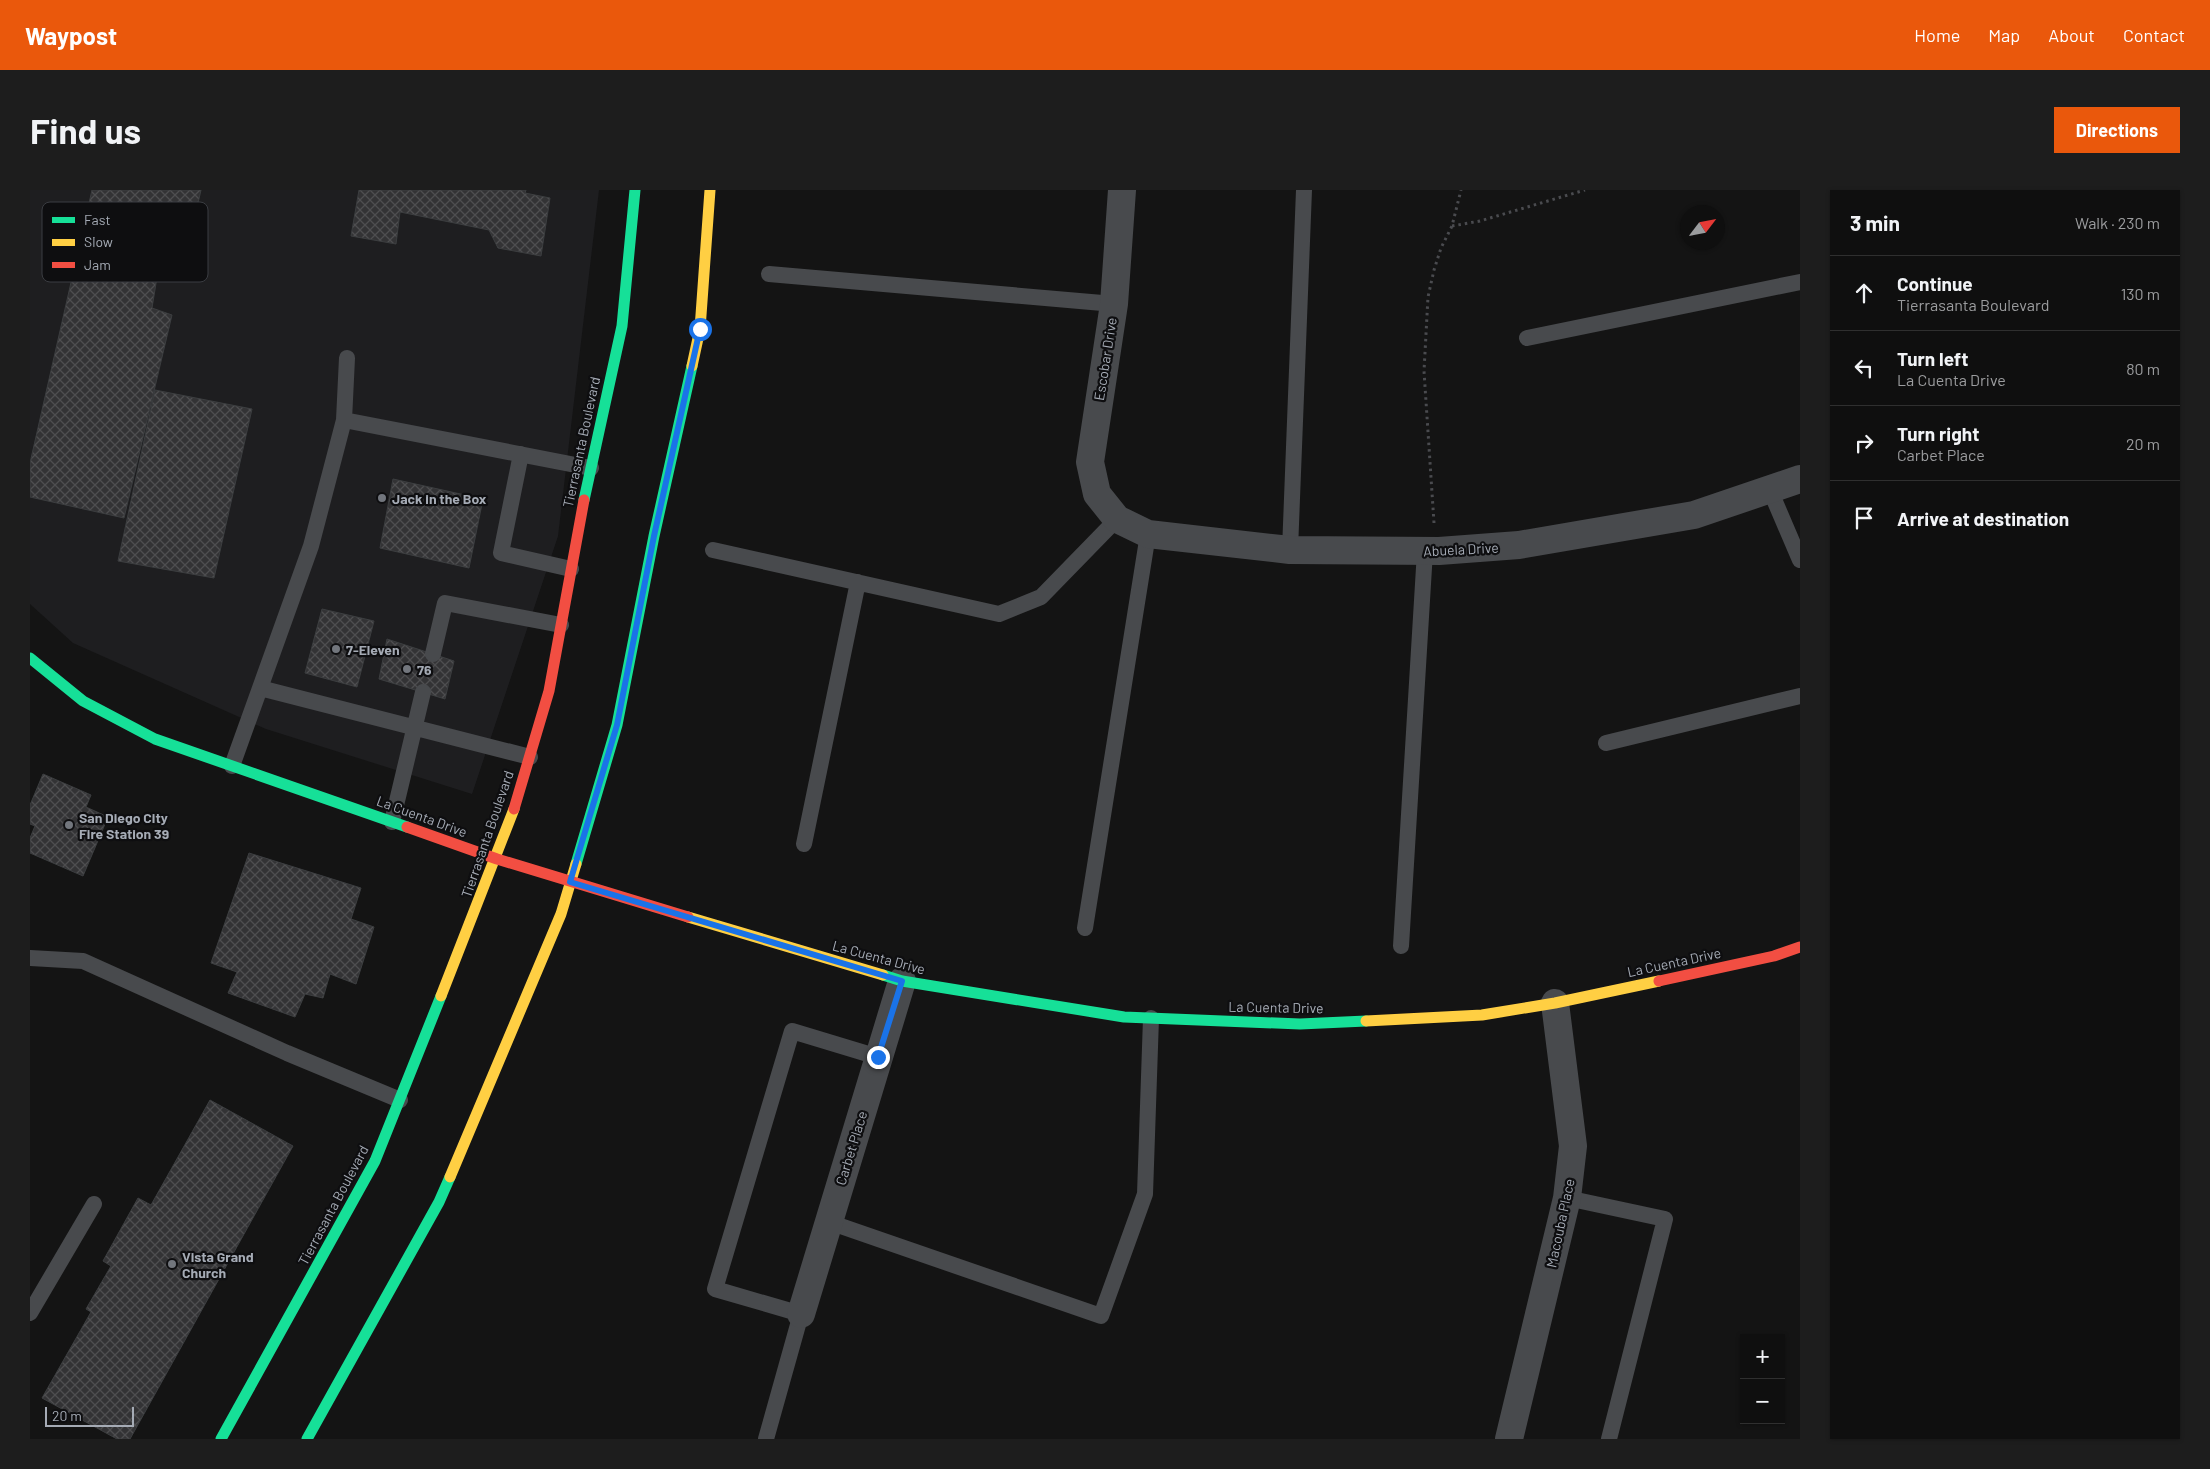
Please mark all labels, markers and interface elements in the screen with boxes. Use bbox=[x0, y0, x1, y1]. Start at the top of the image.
text: Waypost bbox=[25, 21, 117, 50]
text: Home bbox=[1914, 24, 1960, 46]
text: Map bbox=[1988, 24, 2020, 46]
text: About bbox=[2048, 24, 2095, 46]
text: Contact bbox=[2123, 24, 2185, 46]
button: Directions bbox=[2054, 107, 2180, 153]
text: Find us bbox=[30, 109, 141, 151]
legend bbox=[42, 202, 208, 282]
north arrow bbox=[1680, 205, 1725, 250]
text: 3 min bbox=[1850, 210, 1900, 235]
text: Fast bbox=[84, 211, 110, 228]
text: Walk · 230 m bbox=[2075, 213, 2160, 232]
text: Slow bbox=[84, 233, 113, 250]
text: Jam bbox=[84, 256, 111, 273]
text: Continue bbox=[1897, 272, 1973, 295]
icon: ahead bbox=[1850, 279, 1878, 307]
text: 130 m bbox=[2121, 284, 2160, 303]
text: Tierrasanta Boulevard bbox=[1897, 295, 2049, 314]
street label: Escobar Drive bbox=[1090, 316, 1120, 402]
route start bbox=[689, 318, 712, 341]
text: Turn left bbox=[1897, 347, 1968, 370]
icon: left bbox=[1850, 354, 1878, 382]
text: 80 m bbox=[2126, 359, 2160, 378]
text: La Cuenta Drive bbox=[1897, 370, 2006, 389]
street label: Tierrasanta Boulevard bbox=[559, 375, 603, 509]
text: Turn right bbox=[1897, 422, 1979, 445]
icon: right bbox=[1850, 429, 1878, 457]
text: 20 m bbox=[2126, 434, 2160, 453]
text: Carbet Place bbox=[1897, 445, 1985, 464]
place label: Jack in the Box bbox=[392, 490, 487, 507]
marker: Jack in the Box bbox=[376, 492, 388, 504]
icon: arrive bbox=[1850, 504, 1878, 532]
text: Arrive at destination bbox=[1897, 507, 2069, 530]
street label: Abuela Drive bbox=[1423, 539, 1499, 559]
place label: 7-Eleven bbox=[346, 641, 400, 658]
marker: 7-Eleven bbox=[330, 643, 342, 655]
place label: 76 bbox=[417, 661, 432, 678]
marker: 76 bbox=[401, 663, 413, 675]
street label: Tierrasanta Boulevard bbox=[457, 768, 517, 900]
street label: La Cuenta Drive bbox=[374, 792, 470, 840]
place label: San Diego City Fire Station 39 bbox=[79, 809, 169, 842]
marker: San Diego City Fire Station 39 bbox=[63, 819, 75, 831]
street label: La Cuenta Drive bbox=[831, 936, 927, 978]
street label: La Cuenta Drive bbox=[1626, 944, 1722, 980]
street label: La Cuenta Drive bbox=[1228, 998, 1324, 1016]
route end bbox=[867, 1046, 890, 1069]
street label: Carbet Place bbox=[832, 1109, 870, 1187]
street label: Tierrasanta Boulevard bbox=[294, 1142, 372, 1268]
street label: Macouba Place bbox=[1542, 1177, 1578, 1269]
place label: Vista Grand Church bbox=[182, 1248, 254, 1281]
marker: Vista Grand Church bbox=[166, 1258, 178, 1270]
map controls bbox=[1740, 1334, 1785, 1424]
button: + bbox=[1740, 1334, 1785, 1379]
button: − bbox=[1740, 1379, 1785, 1424]
scale bar bbox=[45, 1404, 134, 1427]
text: 20 m bbox=[52, 1407, 82, 1424]

